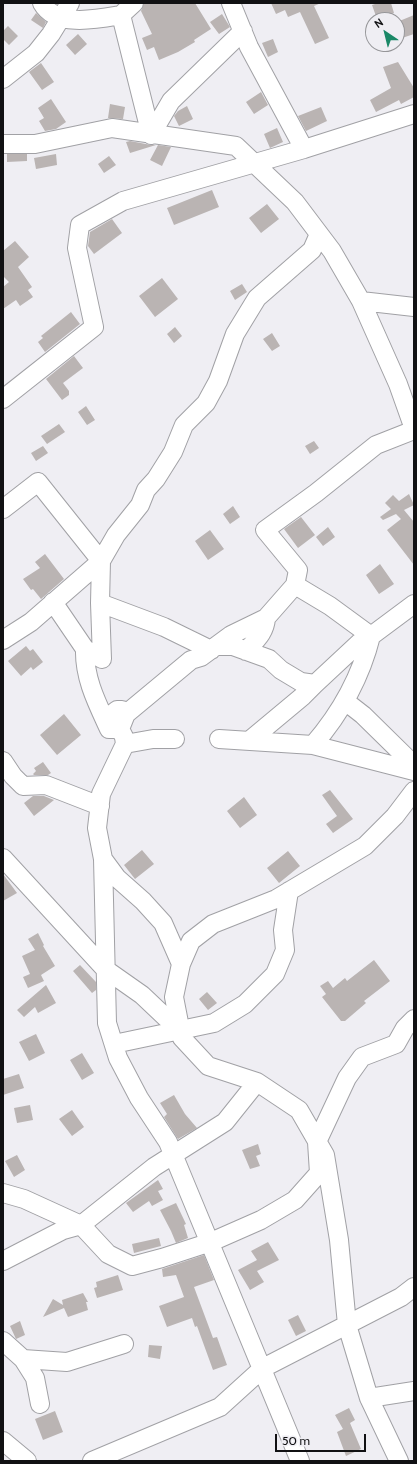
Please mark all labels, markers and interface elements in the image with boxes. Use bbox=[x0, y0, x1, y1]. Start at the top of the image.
north arrow bbox=[365, 12, 405, 52]
text: N bbox=[371, 15, 386, 31]
scale bar bbox=[277, 1426, 368, 1452]
text: 50 m bbox=[282, 1433, 310, 1448]

